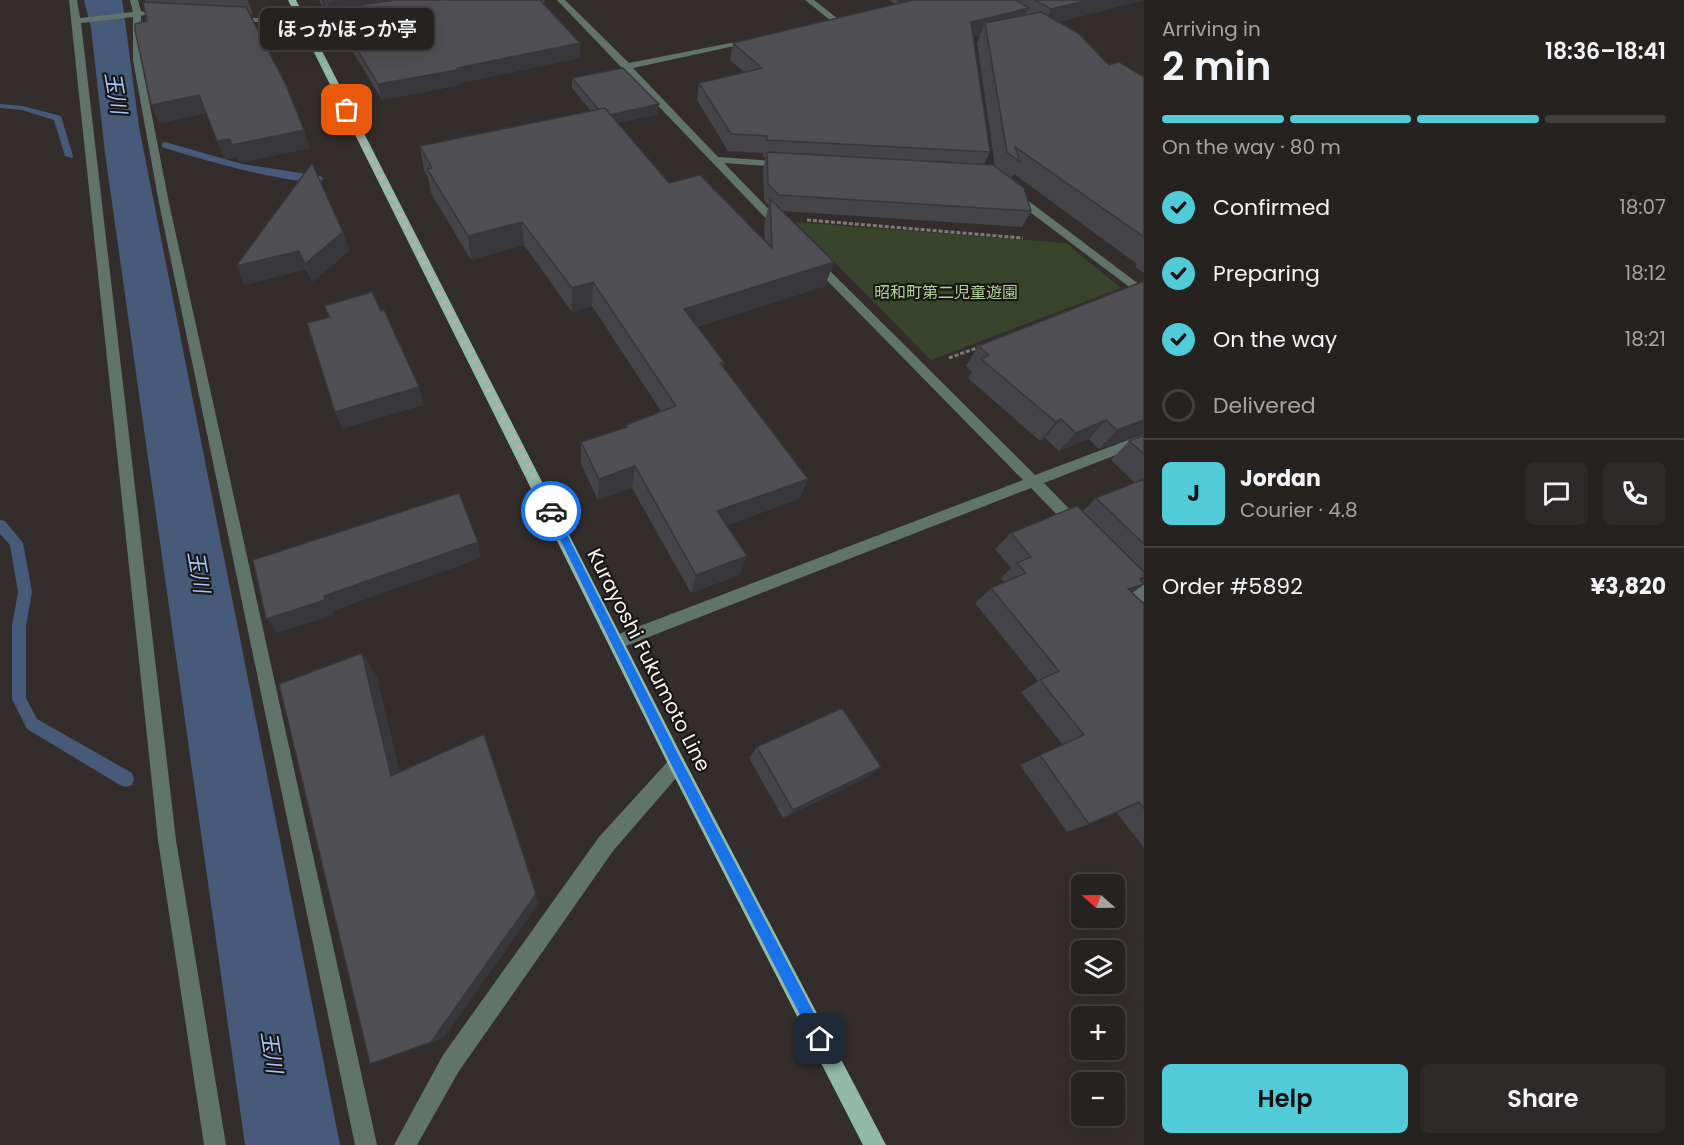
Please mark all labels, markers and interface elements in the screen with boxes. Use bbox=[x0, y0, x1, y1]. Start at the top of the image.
callout: ほっかほっか亭 bbox=[260, 8, 434, 50]
text: ほっかほっか亭 bbox=[277, 15, 417, 43]
text: Arriving in bbox=[1162, 15, 1261, 43]
text: 18:36–18:41 bbox=[1545, 36, 1666, 67]
text: 2 min bbox=[1162, 39, 1271, 94]
water label: 玉川 bbox=[98, 70, 134, 118]
pin bbox=[321, 84, 372, 135]
icon: bag bbox=[330, 93, 363, 126]
text: On the way · 80 m bbox=[1162, 133, 1341, 161]
icon: check bbox=[1162, 191, 1195, 224]
text: Confirmed bbox=[1213, 192, 1330, 223]
text: 18:07 bbox=[1619, 193, 1666, 221]
icon: check bbox=[1162, 257, 1195, 290]
text: Preparing bbox=[1213, 258, 1320, 289]
text: 18:12 bbox=[1625, 259, 1666, 287]
park label: 昭和町第二児童遊園 bbox=[874, 281, 1018, 304]
icon: check bbox=[1162, 323, 1195, 356]
text: On the way bbox=[1213, 324, 1337, 355]
text: 18:21 bbox=[1625, 325, 1666, 353]
text: Delivered bbox=[1213, 390, 1316, 421]
button: chat bbox=[1525, 462, 1588, 525]
button: phone bbox=[1603, 462, 1666, 525]
text: Jordan bbox=[1240, 463, 1321, 494]
text: J bbox=[1187, 478, 1200, 509]
courier bbox=[521, 481, 581, 541]
icon: car bbox=[535, 495, 568, 528]
text: Courier · 4.8 bbox=[1240, 496, 1358, 524]
street label: Kurayoshi Fukumoto Line bbox=[580, 544, 718, 776]
water label: 玉川 bbox=[181, 549, 217, 597]
text: Order #5892 bbox=[1162, 571, 1303, 602]
text: ¥3,820 bbox=[1590, 571, 1666, 602]
north arrow bbox=[1071, 874, 1125, 928]
map controls bbox=[1071, 874, 1125, 1126]
button: layers bbox=[1071, 940, 1125, 994]
button: + bbox=[1071, 1006, 1125, 1060]
pin bbox=[794, 1013, 845, 1064]
icon: home bbox=[803, 1022, 836, 1055]
water label: 玉川 bbox=[254, 1029, 290, 1077]
button: Help bbox=[1162, 1064, 1408, 1133]
button: Share bbox=[1420, 1064, 1666, 1133]
button: − bbox=[1071, 1072, 1125, 1126]

